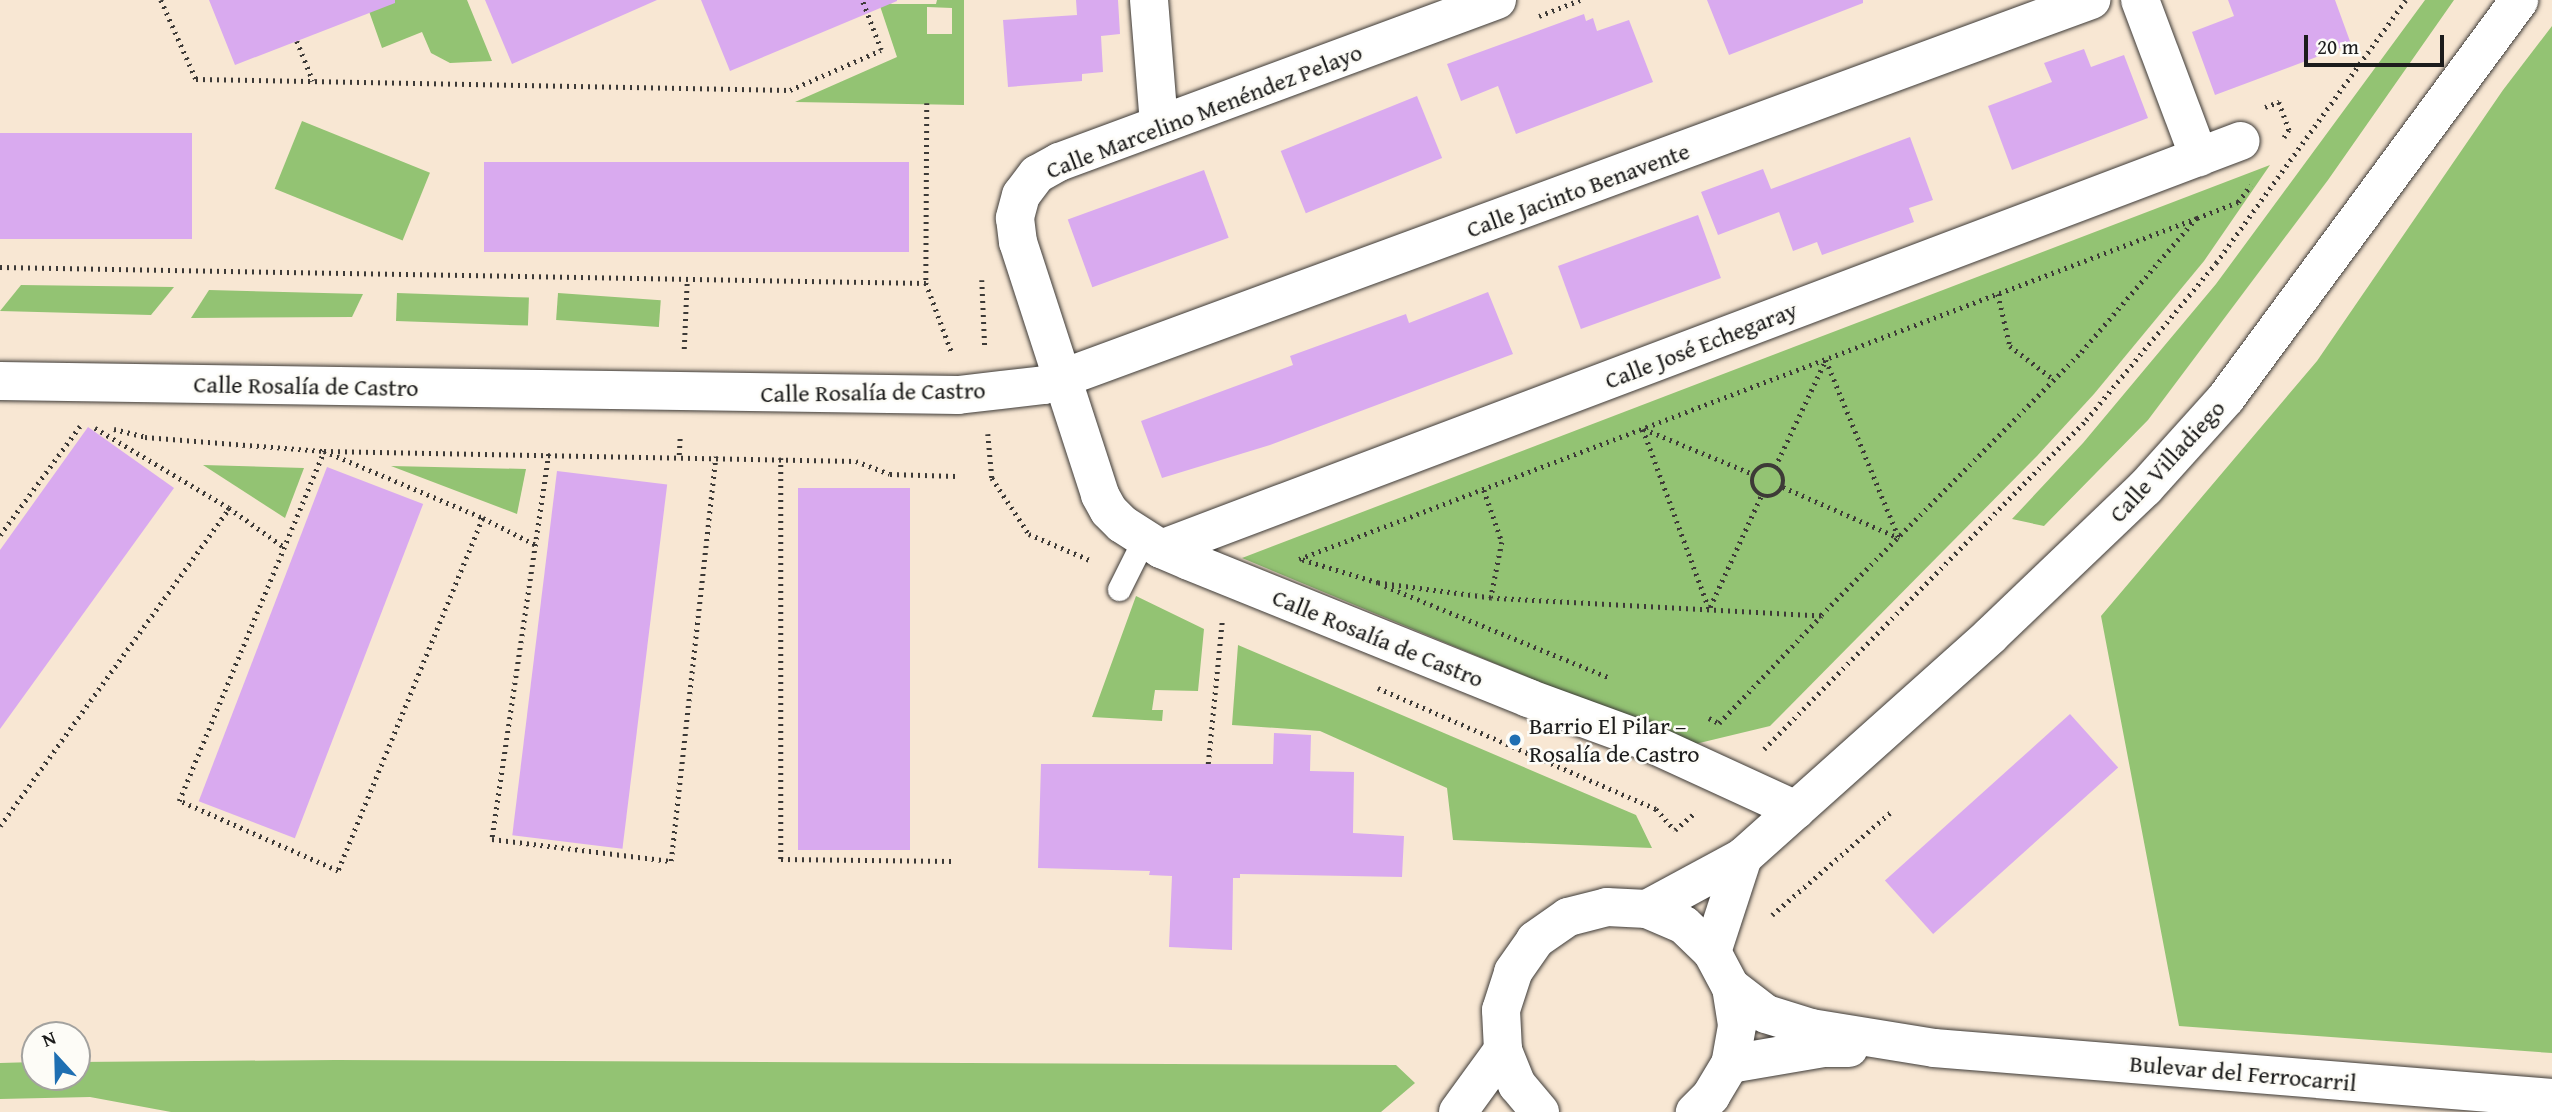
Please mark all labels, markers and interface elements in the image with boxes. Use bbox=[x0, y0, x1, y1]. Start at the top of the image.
scale bar bbox=[2307, 21, 2447, 65]
text: 20 m bbox=[2317, 31, 2359, 62]
street label: Calle Marcelino Menéndez Pelayo bbox=[1042, 37, 1366, 185]
street label: Calle Jacinto Benavente bbox=[1462, 136, 1694, 244]
street label: Calle José Echegaray bbox=[1601, 295, 1801, 395]
street label: Calle Rosalía de Castro bbox=[193, 370, 419, 402]
street label: Calle Rosalía de Castro bbox=[760, 376, 986, 408]
street label: Calle Villadiego bbox=[2103, 394, 2231, 528]
street label: Calle Rosalía de Castro bbox=[1268, 583, 1488, 693]
place label: Barrio El Pilar – Rosalía de Castro bbox=[1529, 712, 1700, 768]
marker: Barrio El Pilar – Rosalía de Castro bbox=[1507, 732, 1523, 748]
north arrow bbox=[21, 1021, 91, 1091]
text: N bbox=[38, 1023, 60, 1054]
street label: Bulevar del Ferrocarril bbox=[2128, 1049, 2358, 1097]

